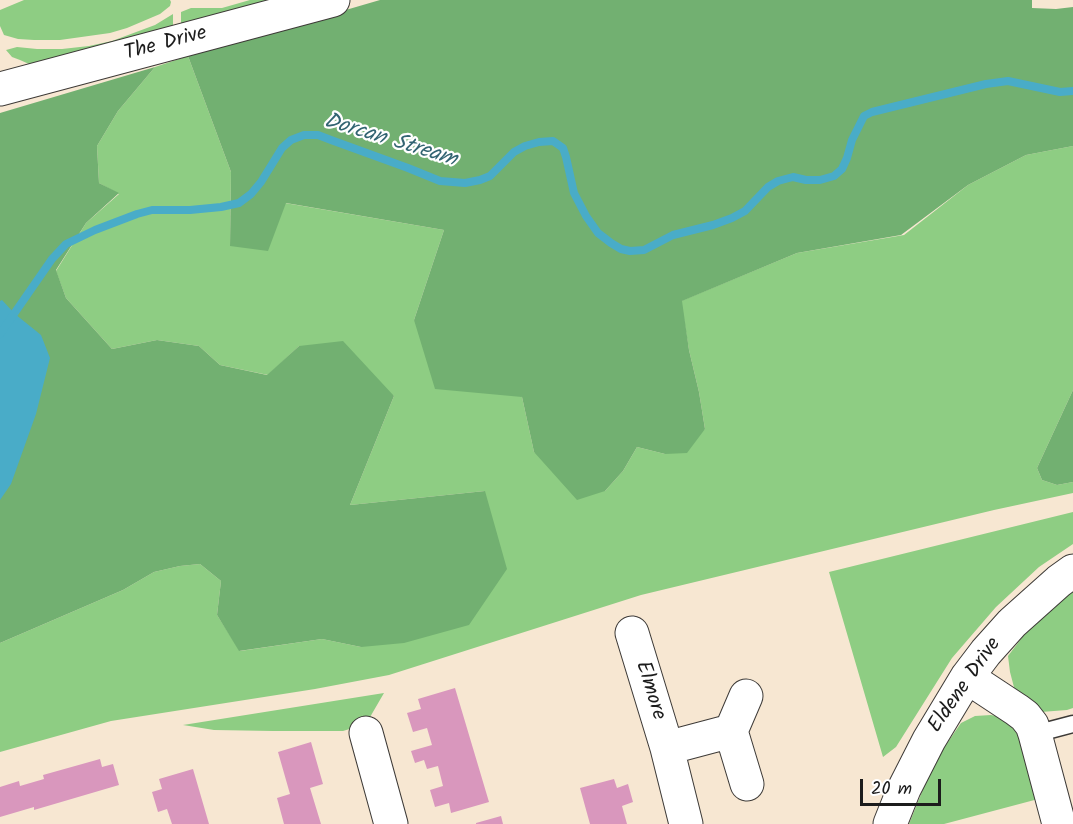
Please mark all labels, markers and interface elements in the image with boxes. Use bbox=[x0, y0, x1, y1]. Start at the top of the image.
street label: The Drive bbox=[122, 22, 210, 68]
water label: Dorcan Stream bbox=[320, 109, 460, 175]
street label: Eldene Drive bbox=[924, 634, 1008, 738]
street label: Elmore bbox=[628, 659, 670, 723]
scale bar bbox=[863, 767, 944, 805]
text: 20 m bbox=[871, 775, 912, 804]

